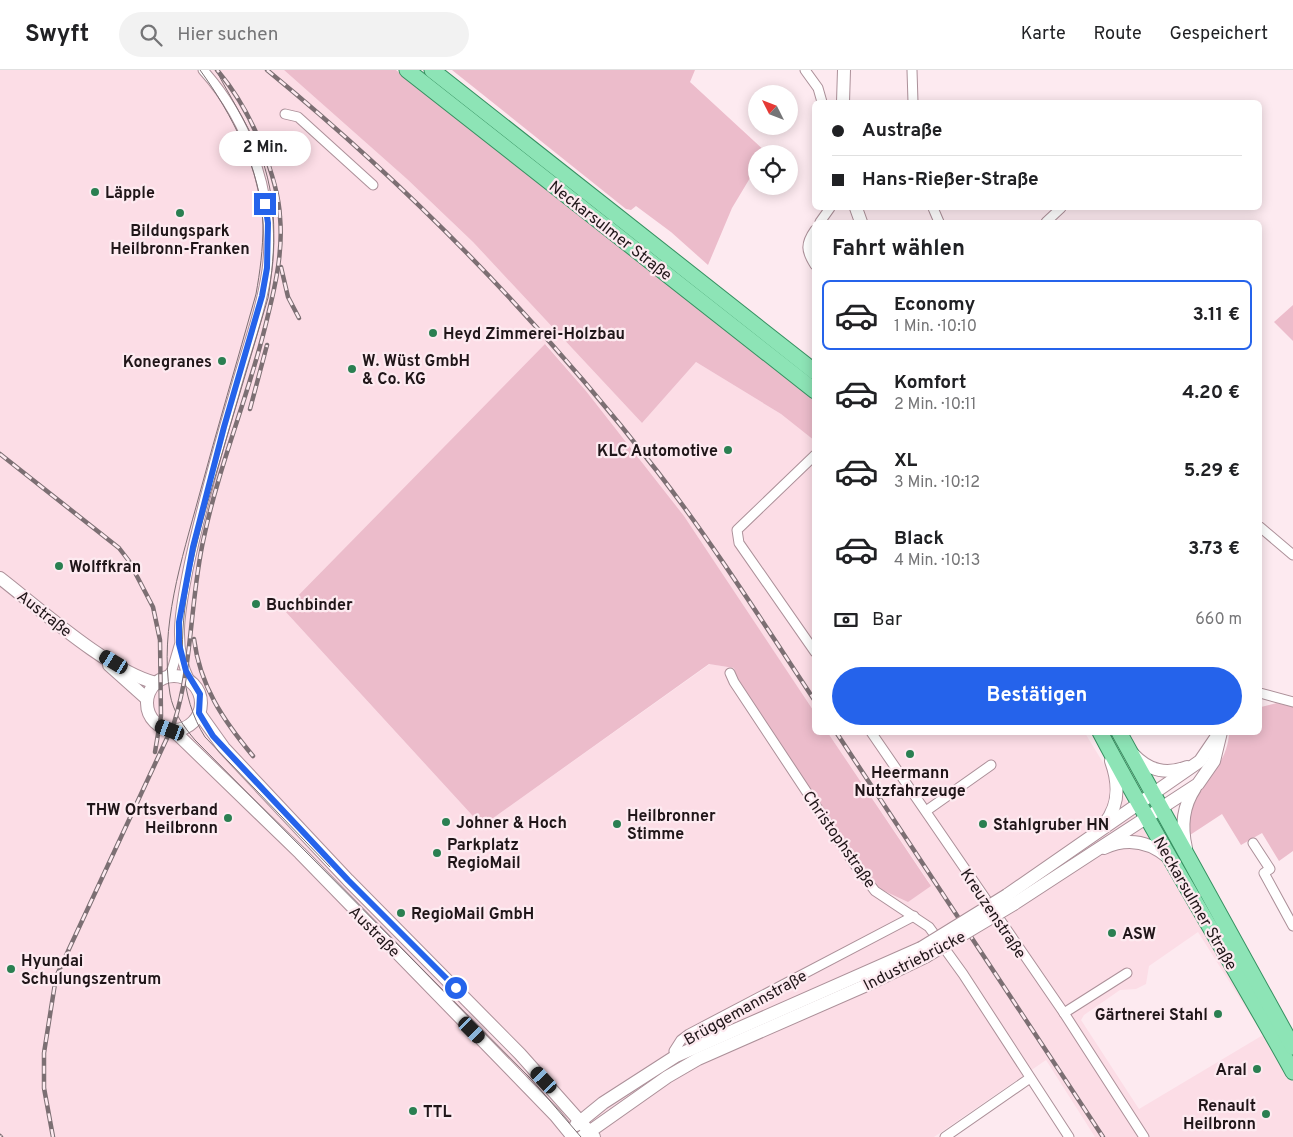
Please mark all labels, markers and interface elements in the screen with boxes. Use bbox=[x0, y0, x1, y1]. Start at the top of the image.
search box bbox=[119, 12, 469, 57]
text: Swyft bbox=[25, 20, 89, 50]
icon: search bbox=[137, 21, 165, 49]
text: Hier suchen bbox=[177, 23, 278, 47]
text: Karte bbox=[1021, 23, 1066, 46]
text: Route bbox=[1094, 23, 1142, 46]
text: Gespeichert bbox=[1170, 23, 1268, 46]
north arrow bbox=[748, 85, 798, 135]
map controls bbox=[748, 85, 798, 195]
text: Austraße bbox=[862, 119, 942, 143]
callout: 2 Min. bbox=[219, 132, 311, 166]
text: 2 Min. bbox=[243, 138, 287, 158]
button: locate bbox=[748, 145, 798, 195]
text: Hans-Rießer-Straße bbox=[862, 168, 1039, 192]
street label: Neckarsulmer Straße bbox=[544, 177, 675, 286]
place label: Läpple bbox=[105, 184, 155, 204]
marker: Läpple bbox=[89, 186, 101, 198]
route end bbox=[254, 193, 276, 215]
marker: Bildungspark Heilbronn-Franken bbox=[174, 207, 186, 219]
place label: Bildungspark Heilbronn-Franken bbox=[110, 222, 250, 260]
text: Fahrt wählen bbox=[832, 236, 965, 263]
icon: car bbox=[834, 293, 879, 338]
text: Economy bbox=[894, 293, 975, 317]
text: 3.11 € bbox=[1192, 303, 1240, 327]
text: 1 Min. · 10:10 bbox=[894, 317, 977, 337]
place label: Heyd Zimmerei-Holzbau bbox=[443, 325, 625, 345]
marker: Heyd Zimmerei-Holzbau bbox=[427, 327, 439, 339]
place label: W. Wüst GmbH & Co. KG bbox=[362, 352, 470, 390]
place label: Konegranes bbox=[123, 353, 212, 373]
marker: Konegranes bbox=[216, 355, 228, 367]
marker: W. Wüst GmbH & Co. KG bbox=[346, 363, 358, 375]
icon: car bbox=[834, 371, 879, 416]
text: Komfort bbox=[894, 371, 966, 395]
text: 4.20 € bbox=[1182, 381, 1240, 405]
text: 2 Min. · 10:11 bbox=[894, 395, 977, 415]
place label: KLC Automotive bbox=[597, 442, 718, 462]
marker: KLC Automotive bbox=[722, 444, 734, 456]
icon: car bbox=[834, 449, 879, 494]
text: XL bbox=[894, 449, 917, 473]
text: 5.29 € bbox=[1184, 459, 1240, 483]
text: 3 Min. · 10:12 bbox=[894, 473, 980, 493]
icon: car bbox=[834, 527, 879, 572]
text: Black bbox=[894, 527, 944, 551]
text: 3.73 € bbox=[1188, 537, 1240, 561]
text: 4 Min. · 10:13 bbox=[894, 551, 980, 571]
place label: Wolffkran bbox=[69, 558, 141, 578]
marker: Wolffkran bbox=[53, 560, 65, 572]
street label: Austraße bbox=[12, 587, 75, 642]
place label: Buchbinder bbox=[266, 596, 353, 616]
marker: Buchbinder bbox=[250, 598, 262, 610]
icon: cash bbox=[832, 606, 860, 634]
text: Bar bbox=[872, 608, 902, 632]
text: 660 m bbox=[1195, 610, 1242, 630]
car bbox=[97, 648, 130, 676]
button: Bestätigen bbox=[832, 667, 1242, 725]
car bbox=[153, 718, 186, 742]
marker: Heermann Nutzfahrzeuge bbox=[904, 748, 916, 760]
place label: Heermann Nutzfahrzeuge bbox=[854, 764, 966, 802]
street label: Christophstraße bbox=[797, 788, 879, 893]
place label: THW Ortsverband Heilbronn bbox=[86, 801, 218, 839]
place label: Heilbronner Stimme bbox=[627, 807, 716, 845]
marker: THW Ortsverband Heilbronn bbox=[222, 812, 234, 824]
place label: Johner & Hoch bbox=[456, 814, 567, 834]
marker: Johner & Hoch bbox=[440, 816, 452, 828]
place label: Stahlgruber HN bbox=[993, 816, 1109, 836]
marker: Heilbronner Stimme bbox=[611, 818, 623, 830]
marker: Stahlgruber HN bbox=[977, 818, 989, 830]
street label: Neckarsulmer Straße bbox=[1148, 834, 1241, 974]
place label: Parkplatz RegioMail bbox=[447, 836, 521, 874]
marker: Parkplatz RegioMail bbox=[431, 847, 443, 859]
street label: Kreuzenstraße bbox=[955, 865, 1030, 963]
street label: Austraße bbox=[344, 903, 403, 962]
place label: RegioMail GmbH bbox=[411, 905, 534, 925]
marker: RegioMail GmbH bbox=[395, 907, 407, 919]
place label: ASW bbox=[1122, 925, 1156, 945]
street label: Industriebrücke bbox=[860, 927, 969, 996]
marker: ASW bbox=[1106, 927, 1118, 939]
place label: Hyundai Schulungszentrum bbox=[21, 952, 161, 990]
marker: Hyundai Schulungszentrum bbox=[5, 963, 17, 975]
street label: Brüggemannstraße bbox=[681, 967, 811, 1051]
route start bbox=[445, 977, 467, 999]
place label: Gärtnerei Stahl bbox=[1095, 1006, 1208, 1026]
marker: Gärtnerei Stahl bbox=[1212, 1008, 1224, 1020]
car bbox=[456, 1014, 487, 1046]
place label: Aral bbox=[1215, 1061, 1247, 1081]
marker: Aral bbox=[1251, 1063, 1263, 1075]
car bbox=[528, 1064, 559, 1096]
place label: Renault Heilbronn bbox=[1183, 1097, 1256, 1135]
place label: TTL bbox=[423, 1103, 452, 1123]
marker: TTL bbox=[407, 1105, 419, 1117]
marker: Renault Heilbronn bbox=[1260, 1108, 1272, 1120]

